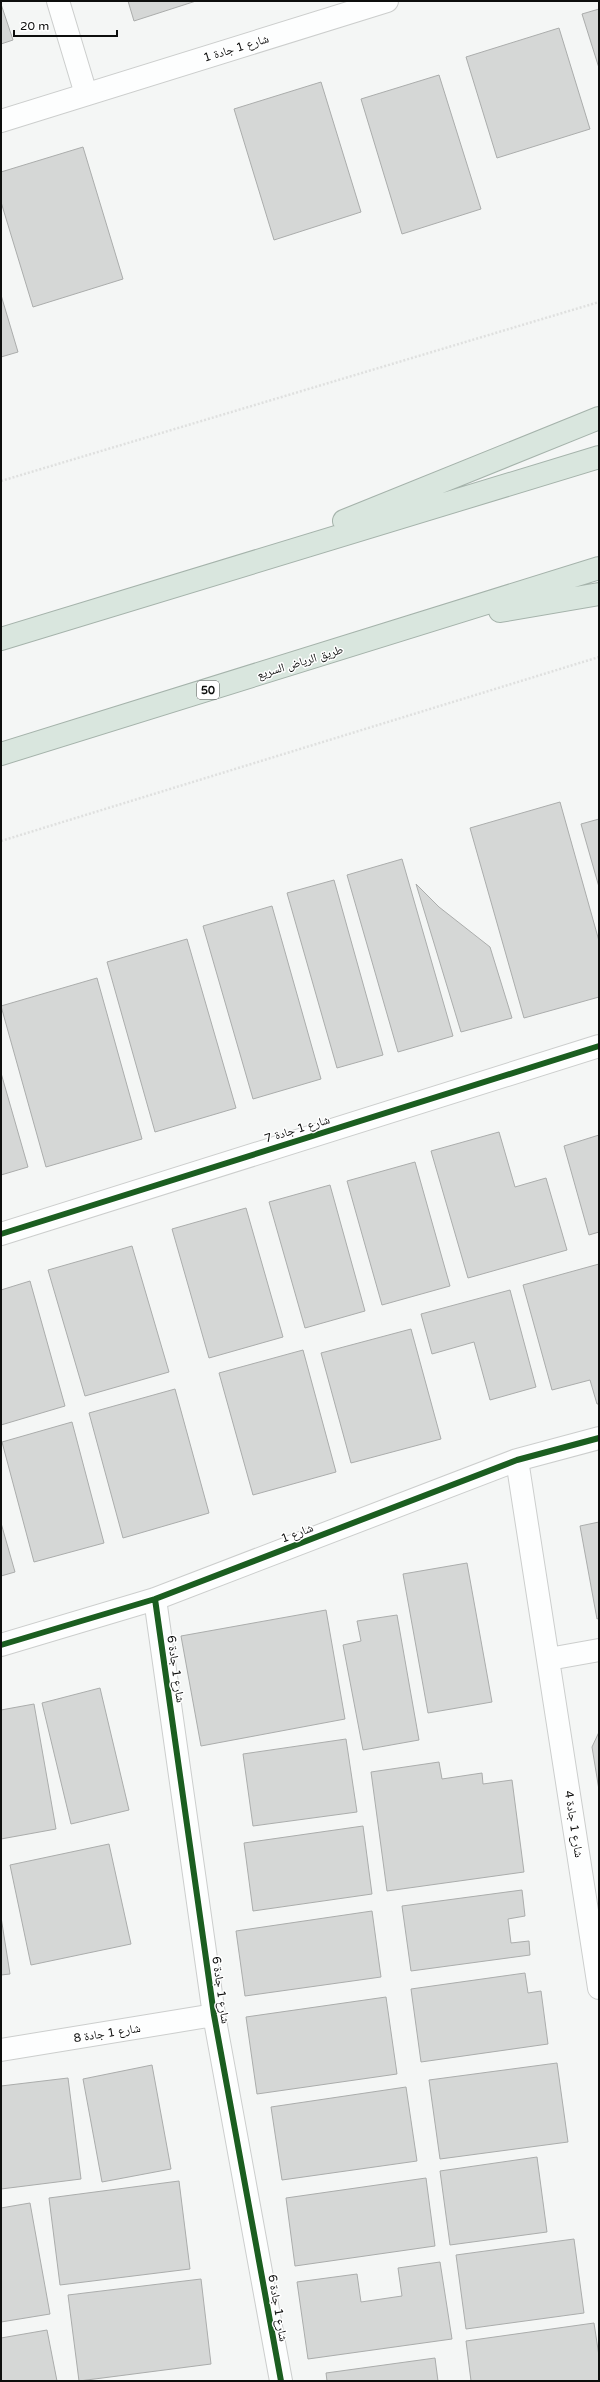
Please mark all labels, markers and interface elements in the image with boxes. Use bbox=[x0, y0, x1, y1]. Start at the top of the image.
scale bar bbox=[14, 12, 117, 38]
text: 20 m bbox=[20, 19, 49, 33]
street label: شارع 1 جادة 1 bbox=[202, 31, 271, 66]
street label: طريق الرياض السريع bbox=[255, 642, 345, 682]
road number: 50 bbox=[197, 681, 219, 699]
street label: شارع 1 جادة 7 bbox=[263, 1112, 332, 1147]
street label: شارع 1 bbox=[279, 1520, 316, 1546]
street label: شارع 1 جادة 6 bbox=[163, 1634, 188, 1704]
street label: شارع 1 جادة 4 bbox=[561, 1789, 586, 1859]
street label: شارع 1 جادة 6 bbox=[208, 1955, 233, 2025]
street label: شارع 1 جادة 8 bbox=[72, 2021, 142, 2046]
street label: شارع 1 جادة 6 bbox=[264, 2273, 291, 2343]

